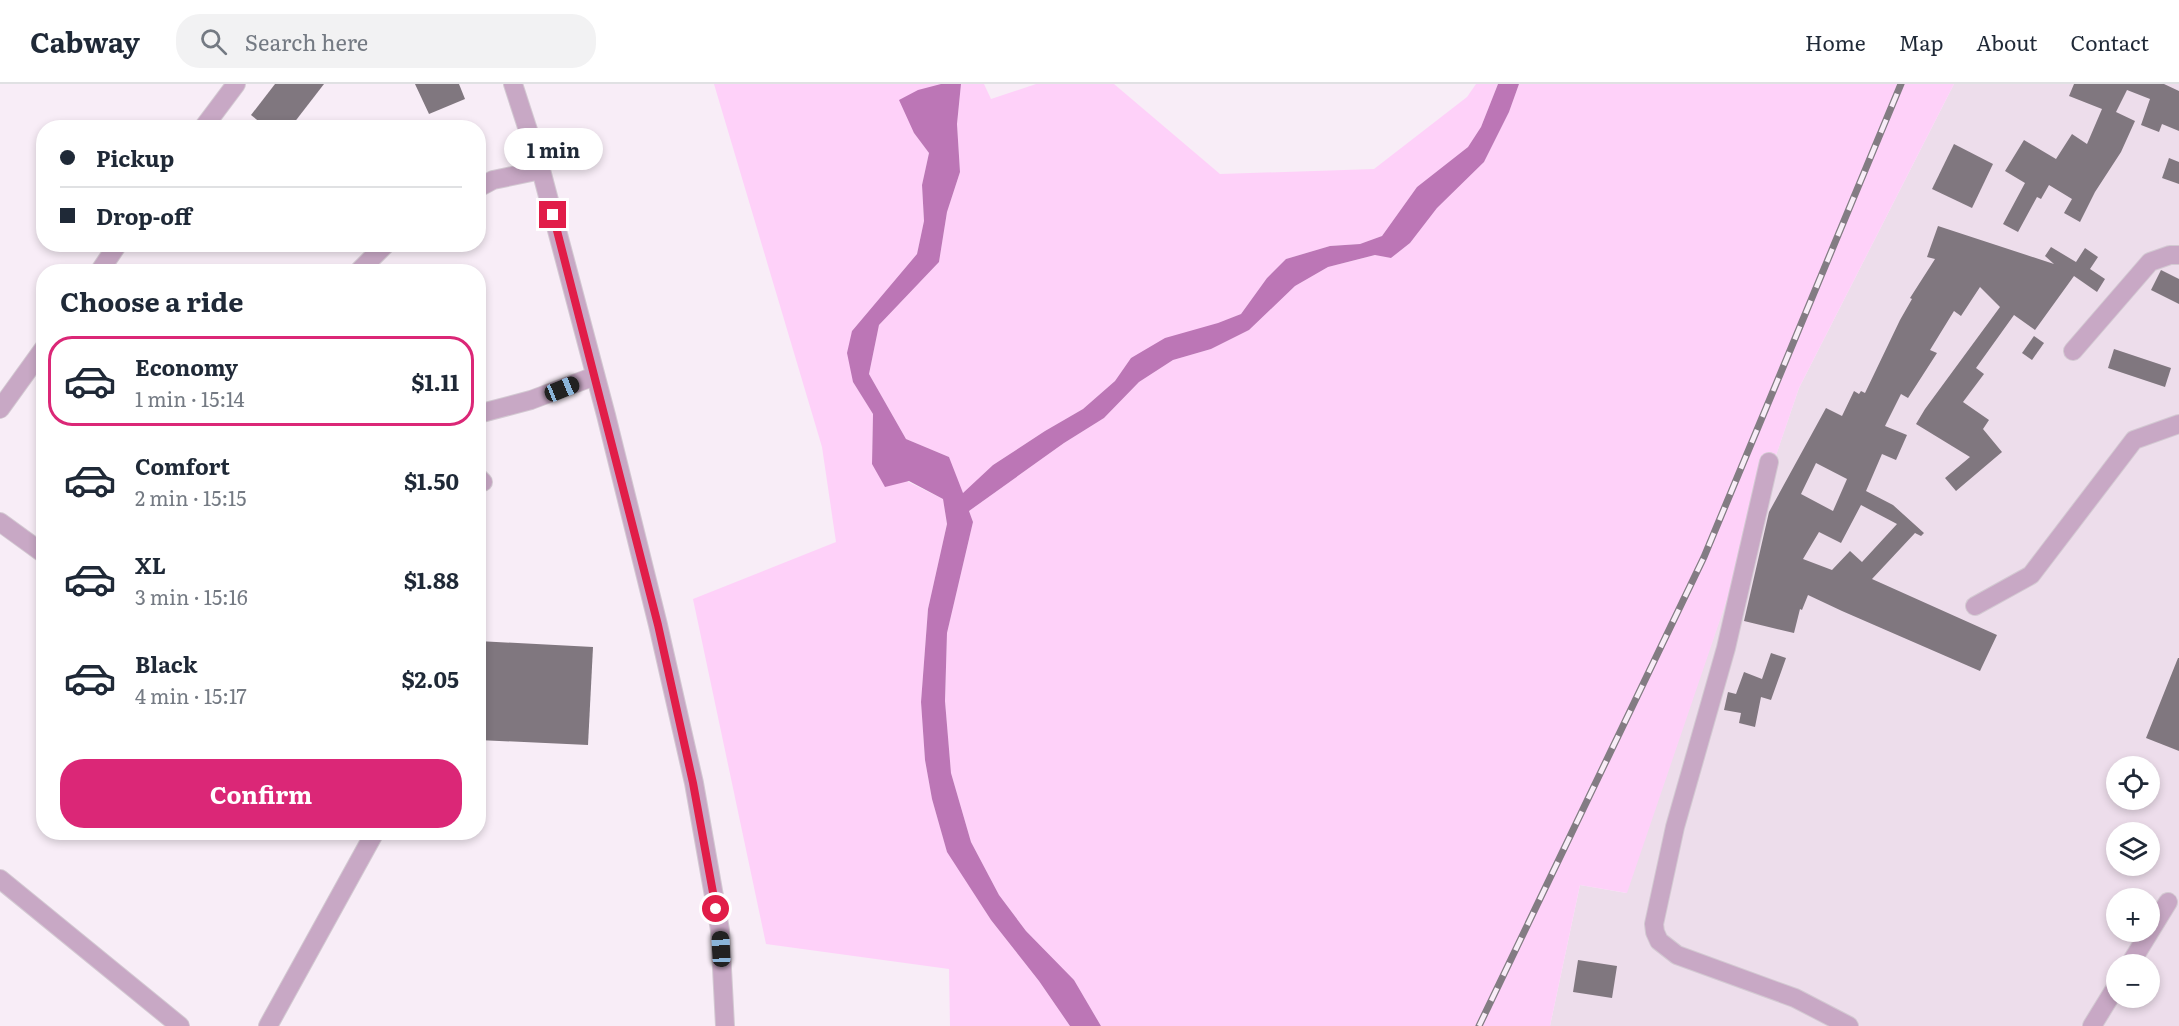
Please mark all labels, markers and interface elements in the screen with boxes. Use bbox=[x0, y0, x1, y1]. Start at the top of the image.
search box bbox=[176, 14, 596, 68]
text: Cabway bbox=[30, 20, 140, 62]
icon: search bbox=[197, 25, 230, 58]
text: Search here bbox=[245, 25, 368, 58]
text: Home bbox=[1805, 26, 1866, 57]
text: Map bbox=[1899, 26, 1943, 57]
text: About bbox=[1976, 26, 2038, 57]
text: Contact bbox=[2071, 26, 2149, 57]
callout: 1 min bbox=[504, 128, 602, 170]
text: 1 min bbox=[527, 134, 580, 164]
text: Pickup bbox=[96, 141, 174, 174]
text: Drop-off bbox=[96, 199, 192, 232]
route end bbox=[539, 201, 566, 228]
text: Choose a ride bbox=[60, 280, 243, 320]
text: Economy bbox=[135, 350, 238, 383]
icon: car bbox=[63, 354, 117, 408]
text: $1.11 bbox=[411, 365, 459, 398]
car bbox=[542, 374, 582, 404]
text: 1 min · 15:14 bbox=[135, 383, 244, 413]
text: Comfort bbox=[135, 449, 230, 482]
icon: car bbox=[63, 453, 117, 507]
text: $1.50 bbox=[404, 464, 459, 497]
text: 2 min · 15:15 bbox=[135, 482, 246, 512]
text: XL bbox=[135, 548, 166, 581]
icon: car bbox=[63, 552, 117, 606]
text: $1.88 bbox=[404, 563, 459, 596]
text: 3 min · 15:16 bbox=[135, 581, 248, 611]
text: Black bbox=[135, 647, 197, 680]
icon: car bbox=[63, 651, 117, 705]
text: $2.05 bbox=[401, 662, 459, 695]
text: 4 min · 15:17 bbox=[135, 680, 247, 710]
map controls bbox=[2106, 756, 2160, 1008]
button: locate bbox=[2106, 756, 2160, 810]
button: Confirm bbox=[60, 759, 462, 828]
button: layers bbox=[2106, 822, 2160, 876]
button: + bbox=[2106, 888, 2160, 942]
route start bbox=[702, 895, 729, 922]
car bbox=[711, 931, 731, 967]
button: − bbox=[2106, 954, 2160, 1008]

